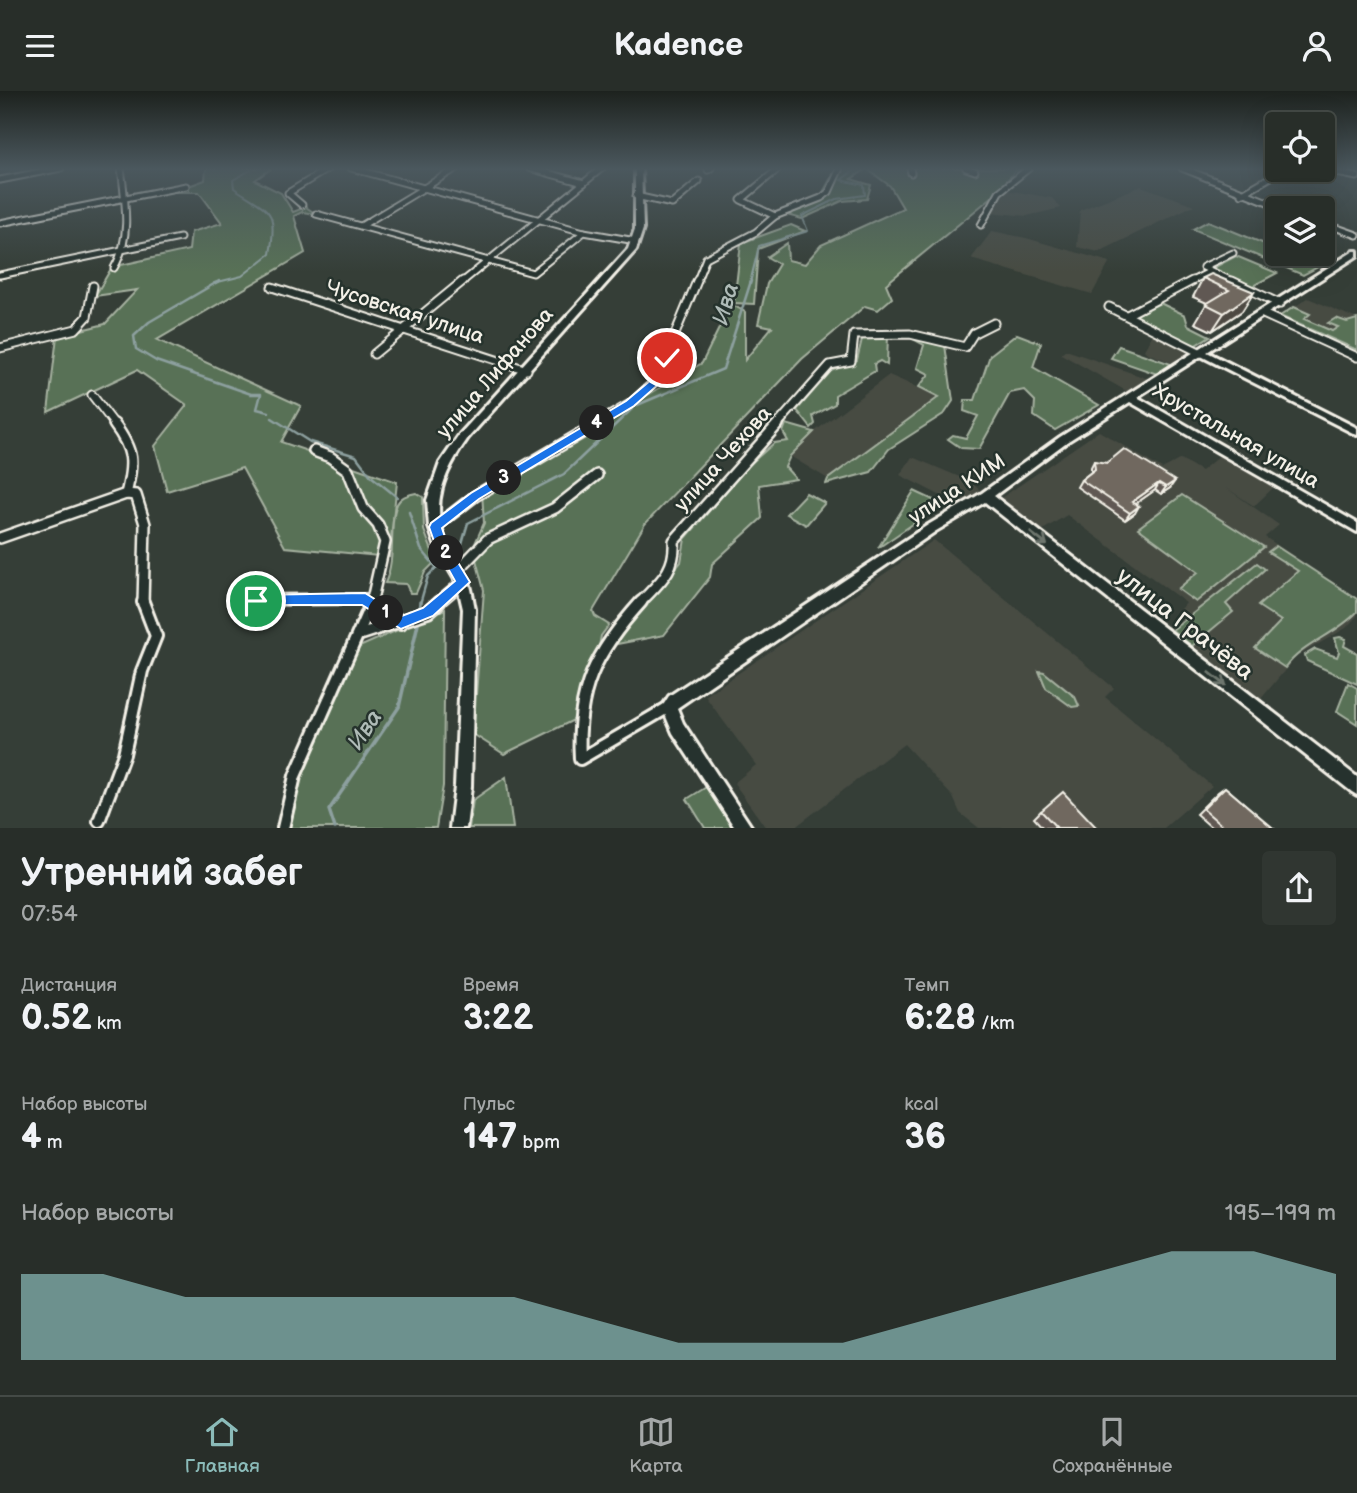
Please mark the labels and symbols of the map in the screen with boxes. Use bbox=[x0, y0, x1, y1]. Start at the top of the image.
street label: Чусовская улица bbox=[323, 275, 488, 350]
water label: Ива bbox=[707, 280, 745, 328]
street label: улица Лифанова bbox=[431, 302, 559, 443]
pin bbox=[637, 328, 697, 388]
street label: Хрустальная улица bbox=[1148, 378, 1324, 494]
street label: улица Чехова bbox=[669, 401, 777, 517]
pin: 4 bbox=[580, 405, 614, 441]
street label: улица КИМ bbox=[904, 448, 1010, 530]
pin: 3 bbox=[486, 461, 522, 495]
one-way arrow bbox=[1030, 531, 1048, 546]
pin: 2 bbox=[428, 535, 464, 571]
street label: улица Грачёва bbox=[1111, 561, 1259, 687]
pin bbox=[226, 571, 286, 631]
pin: 1 bbox=[368, 595, 404, 631]
one-way arrow bbox=[1209, 671, 1227, 686]
water label: Ива bbox=[341, 704, 389, 756]

